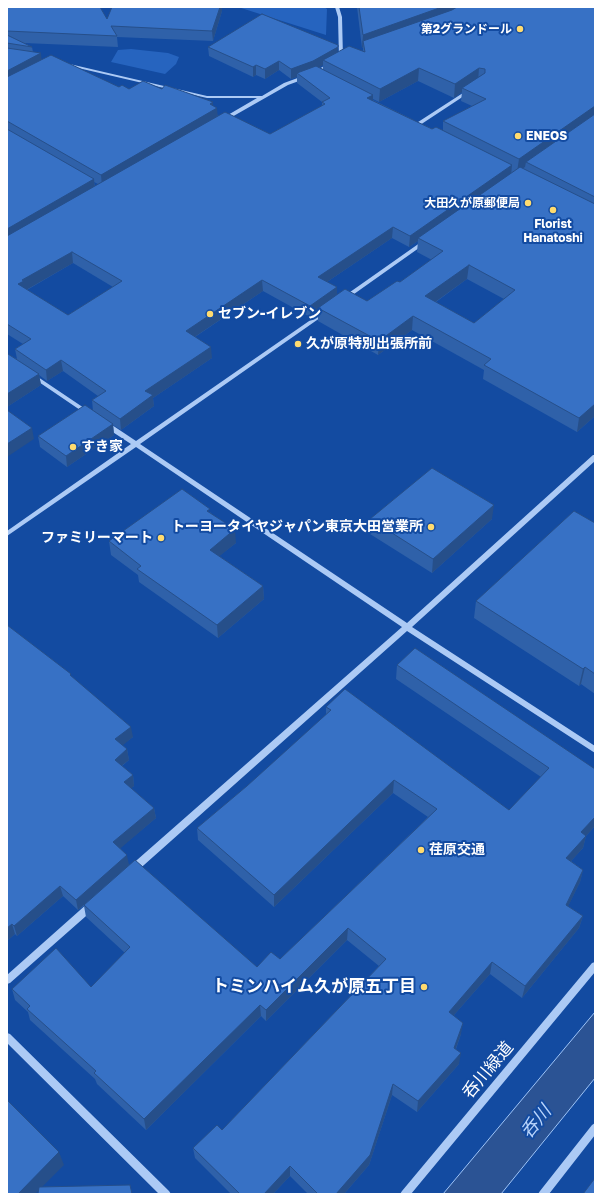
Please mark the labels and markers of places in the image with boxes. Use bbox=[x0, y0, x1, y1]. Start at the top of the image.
place label: 第2グランドール bbox=[421, 22, 512, 36]
marker: 第2グランドール bbox=[515, 24, 525, 34]
place label: ENEOS bbox=[526, 129, 567, 143]
marker: ENEOS bbox=[513, 131, 523, 141]
place label: 大田久が原郵便局 bbox=[424, 196, 520, 210]
marker: 大田久が原郵便局 bbox=[523, 198, 533, 208]
marker: Florist Hanatoshi bbox=[548, 205, 558, 215]
place label: Florist Hanatoshi bbox=[523, 217, 583, 245]
place label: セブン-イレブン bbox=[218, 306, 321, 322]
marker: セブン-イレブン bbox=[205, 309, 215, 319]
place label: 久が原特別出張所前 bbox=[306, 336, 432, 352]
marker: 久が原特別出張所前 bbox=[293, 339, 303, 349]
place label: すき家 bbox=[81, 439, 123, 455]
marker: すき家 bbox=[68, 442, 78, 452]
place label: トーヨータイヤジャパン東京大田営業所 bbox=[171, 519, 423, 535]
marker: トーヨータイヤジャパン東京大田営業所 bbox=[426, 522, 436, 532]
place label: ファミリーマート bbox=[41, 530, 153, 546]
marker: ファミリーマート bbox=[156, 533, 166, 543]
place label: 荏原交通 bbox=[429, 842, 485, 858]
marker: 荏原交通 bbox=[416, 845, 426, 855]
place label: トミンハイム久が原五丁目 bbox=[212, 977, 416, 997]
marker: トミンハイム久が原五丁目 bbox=[419, 982, 429, 992]

